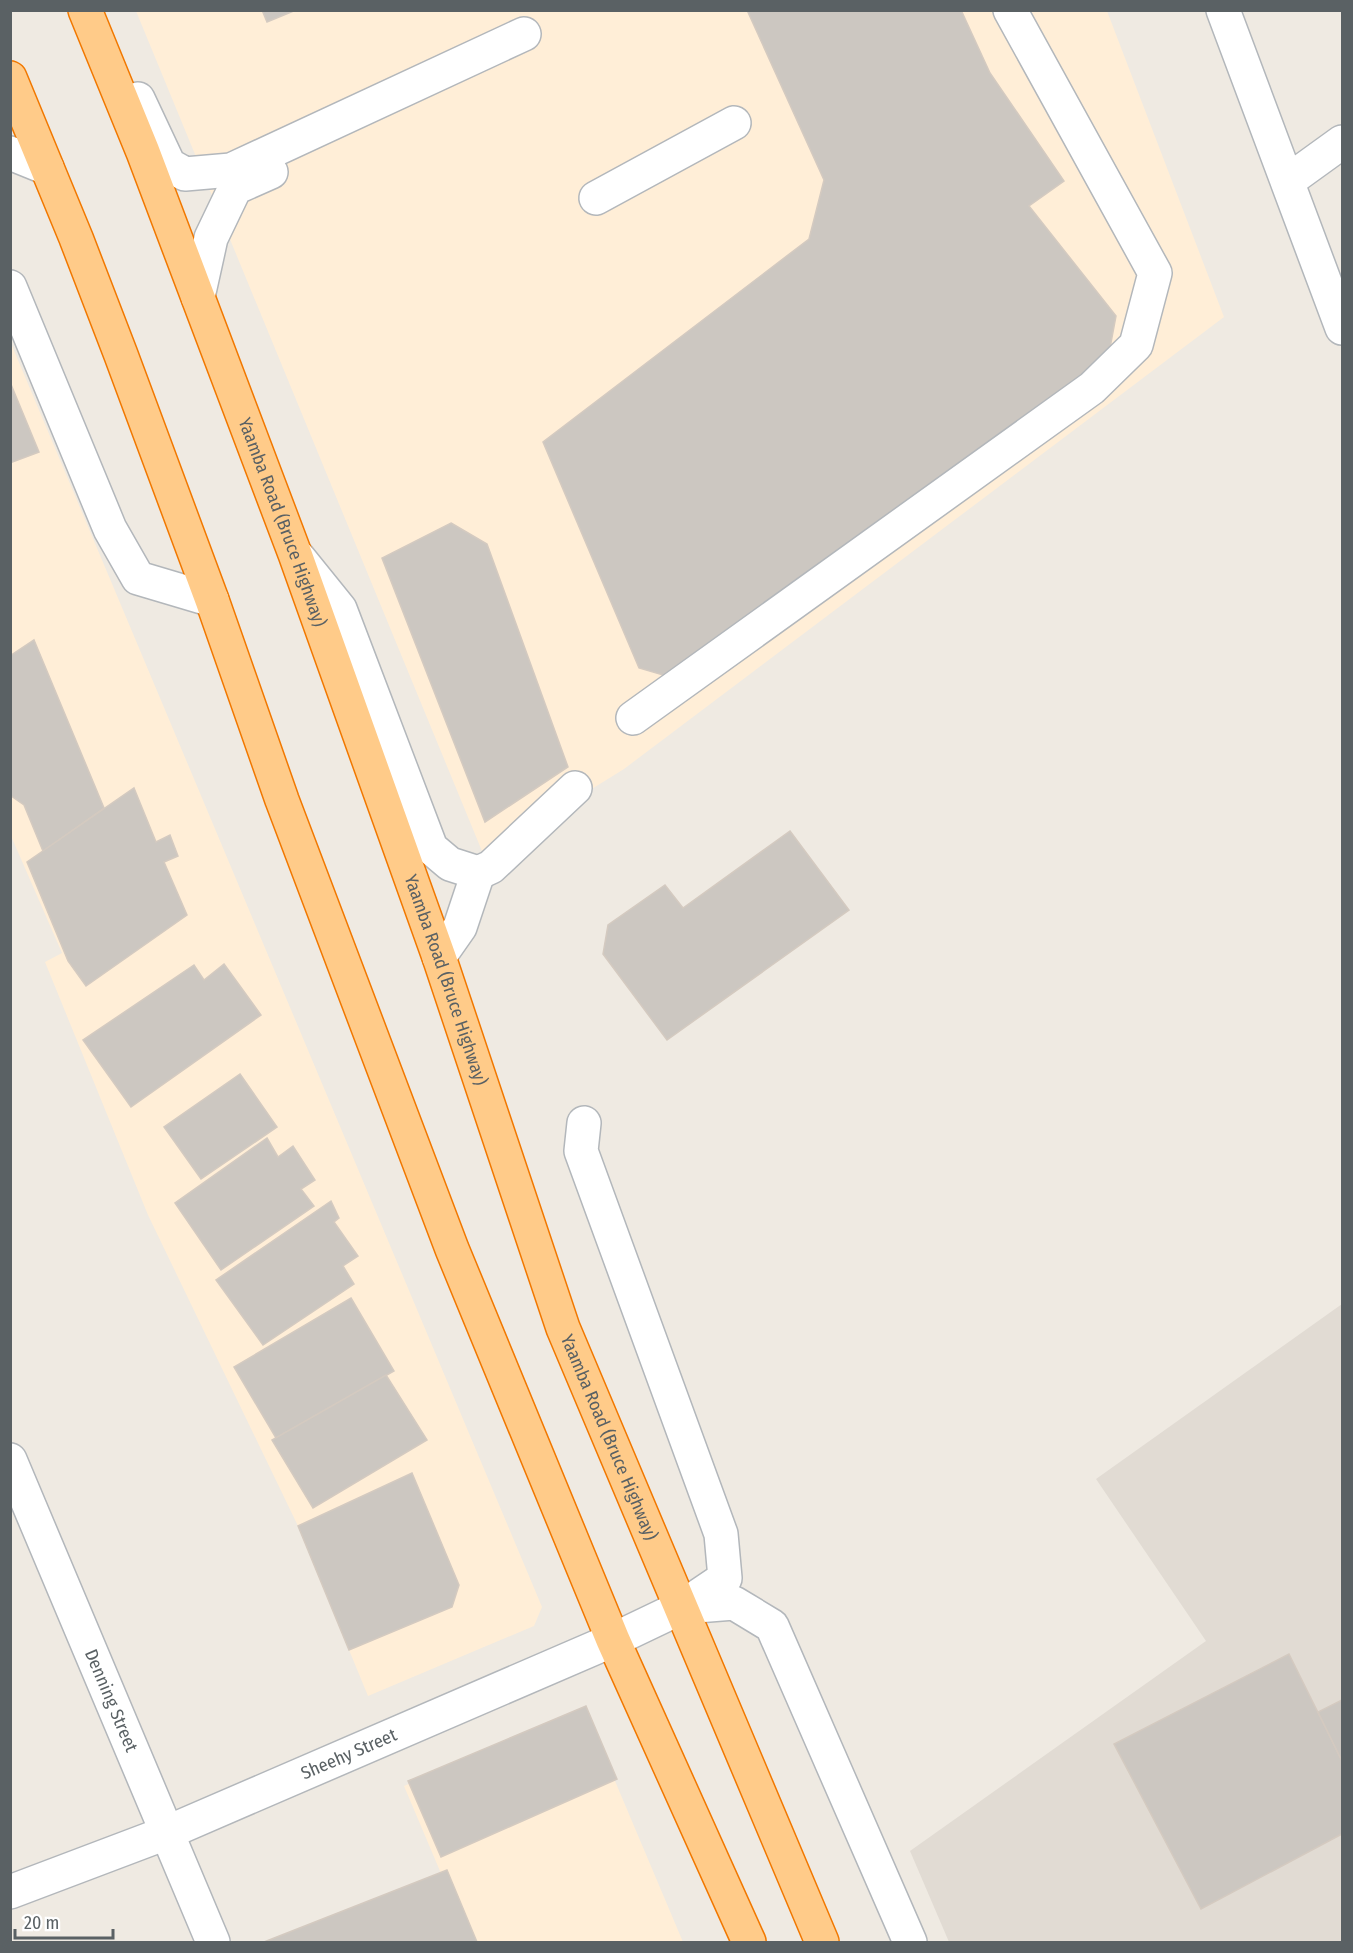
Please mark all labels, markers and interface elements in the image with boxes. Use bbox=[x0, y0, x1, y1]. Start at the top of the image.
street label: Yaamba Road (Bruce Highway) bbox=[233, 415, 331, 630]
street label: Yaamba Road (Bruce Highway) bbox=[399, 872, 492, 1088]
street label: Yaamba Road (Bruce Highway) bbox=[556, 1331, 662, 1544]
street label: Denning Street bbox=[80, 1646, 143, 1755]
street label: Sheehy Street bbox=[298, 1724, 400, 1784]
scale bar bbox=[15, 1902, 112, 1940]
text: 20 m bbox=[24, 1912, 59, 1934]

